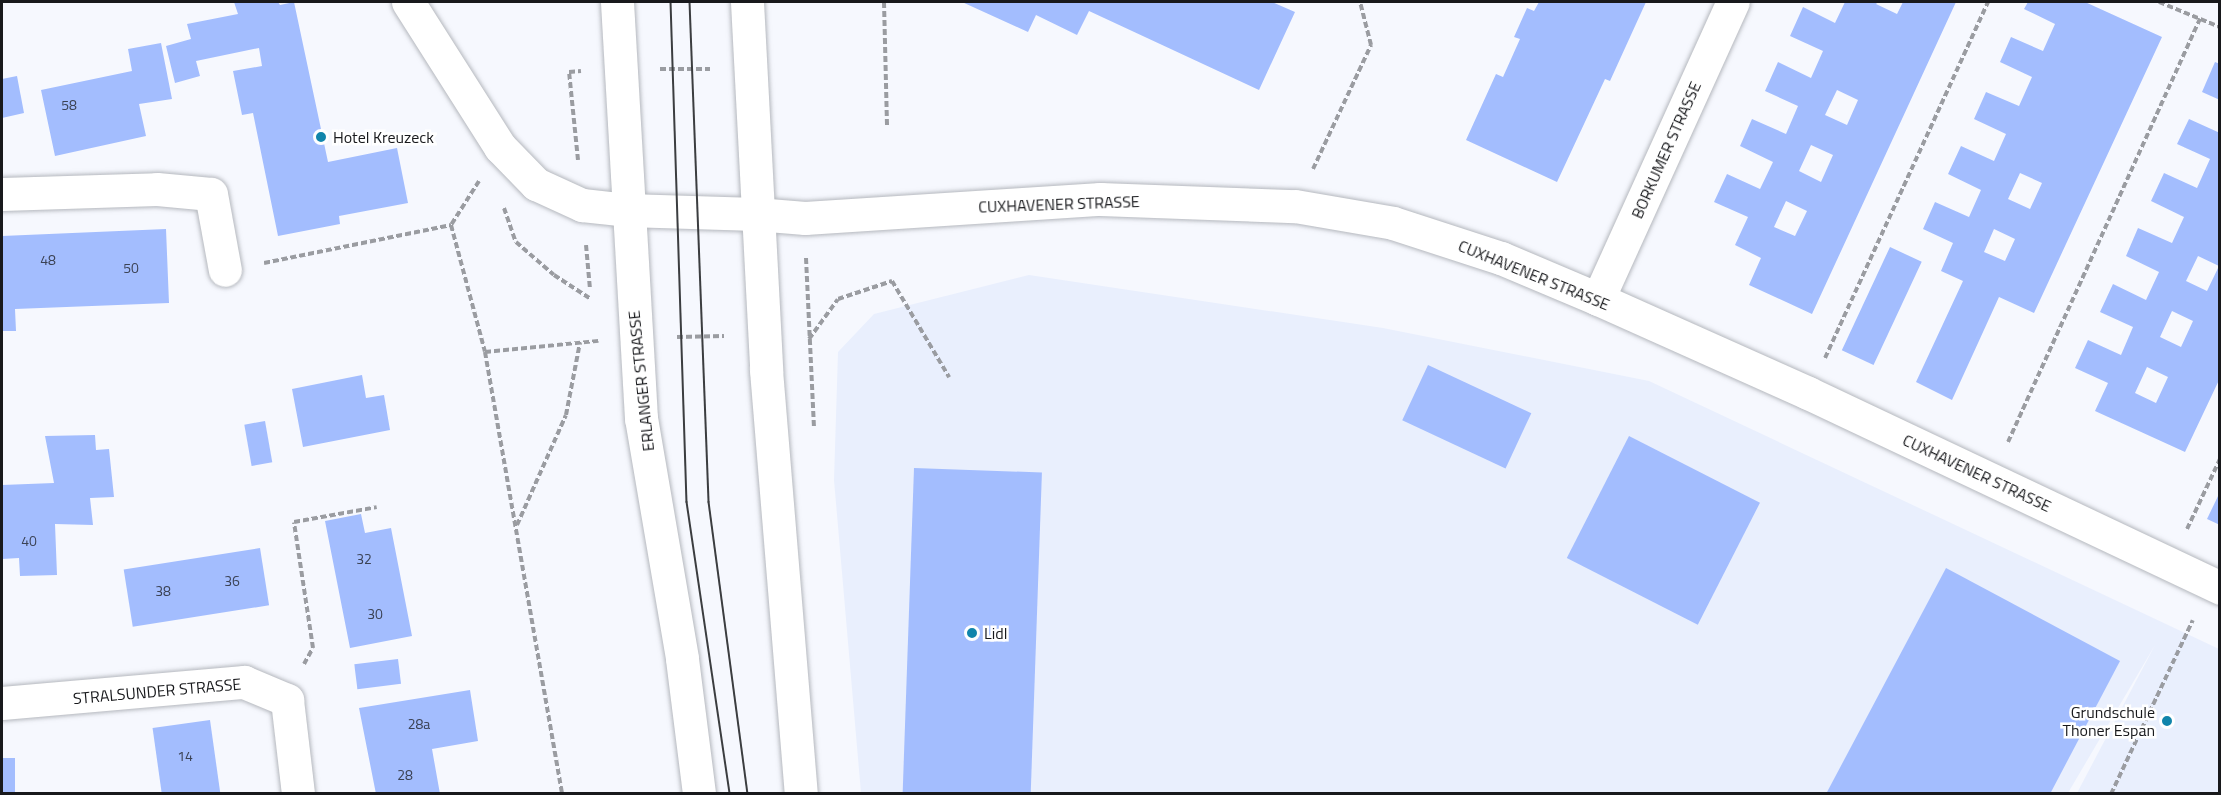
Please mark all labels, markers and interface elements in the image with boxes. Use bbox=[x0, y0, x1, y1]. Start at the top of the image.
street label: BORKUMER STRASSE bbox=[1627, 79, 1705, 221]
house number: 58 bbox=[61, 97, 77, 113]
place label: Hotel Kreuzeck bbox=[333, 127, 434, 147]
marker: Hotel Kreuzeck bbox=[314, 130, 328, 144]
street label: CUXHAVENER STRASSE bbox=[978, 192, 1140, 216]
street label: CUXHAVENER STRASSE bbox=[1456, 236, 1612, 314]
house number: 48 bbox=[40, 252, 56, 268]
house number: 50 bbox=[123, 260, 139, 276]
street label: ERLANGER STRASSE bbox=[624, 310, 658, 452]
street label: CUXHAVENER STRASSE bbox=[1900, 430, 2054, 516]
house number: 40 bbox=[21, 533, 37, 549]
house number: 32 bbox=[356, 551, 372, 567]
house number: 36 bbox=[224, 573, 240, 589]
house number: 38 bbox=[155, 583, 171, 599]
house number: 30 bbox=[367, 606, 383, 622]
place label: Lidl bbox=[984, 623, 1007, 643]
marker: Lidl bbox=[965, 626, 979, 640]
street label: STRALSUNDER STRASSE bbox=[72, 674, 242, 708]
place label: Grundschule Thoner Espan bbox=[2062, 702, 2155, 740]
marker: Grundschule Thoner Espan bbox=[2160, 714, 2174, 728]
house number: 28a bbox=[408, 716, 430, 732]
house number: 14 bbox=[177, 748, 193, 764]
house number: 28 bbox=[397, 767, 413, 783]

